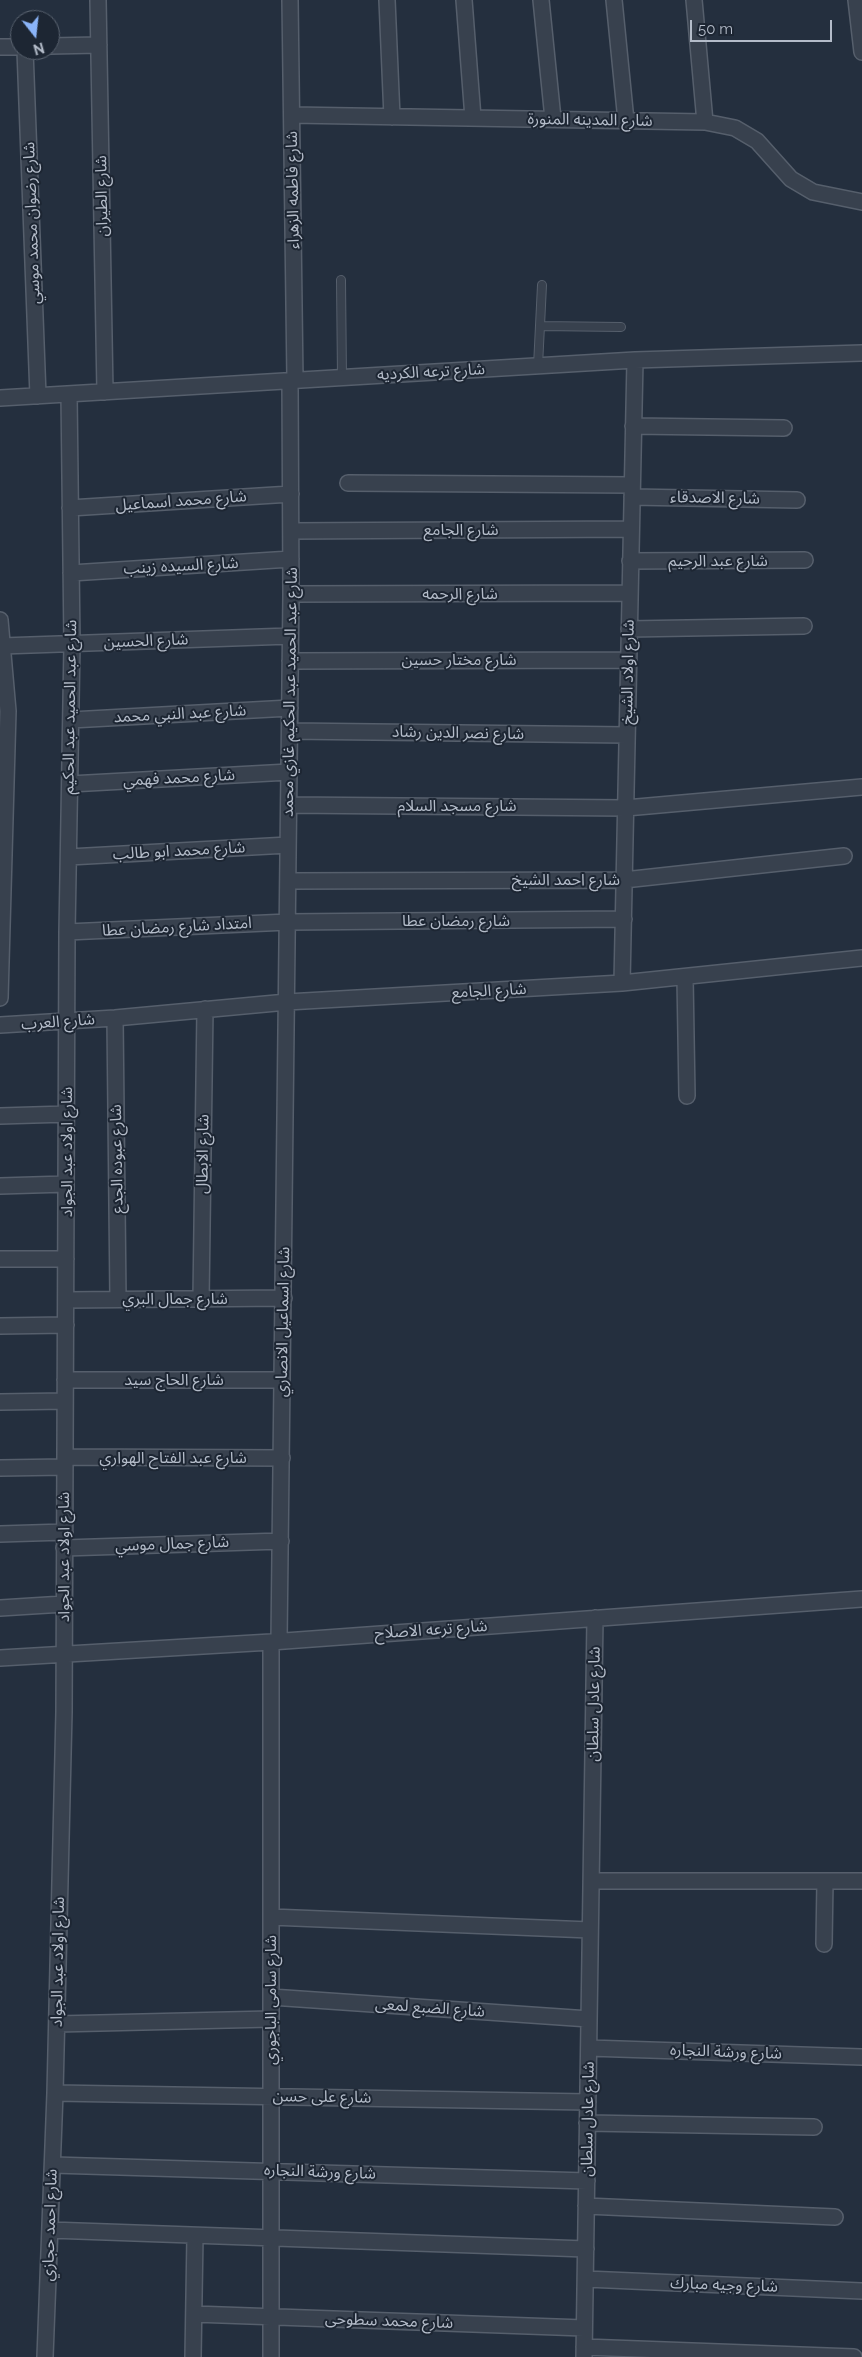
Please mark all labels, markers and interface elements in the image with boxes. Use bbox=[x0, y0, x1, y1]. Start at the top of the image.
north arrow bbox=[10, 10, 60, 60]
scale bar bbox=[692, 10, 834, 42]
text: 50 m bbox=[698, 20, 733, 38]
text: N bbox=[32, 39, 46, 58]
street label: شارع المدينه المنورة bbox=[527, 109, 653, 131]
street label: شارع فاطمه الزهراء bbox=[282, 131, 304, 249]
street label: شارع رضوان محمد موسي bbox=[20, 142, 44, 304]
street label: شارع الطيران bbox=[92, 155, 112, 237]
street label: شارع ترعه الكرديه bbox=[377, 360, 485, 384]
street label: شارع محمد اسماعيل bbox=[115, 487, 247, 515]
street label: شارع الاصدقاء bbox=[670, 488, 760, 508]
street label: شارع الجامع bbox=[424, 520, 498, 540]
street label: شارع عبد الرحيم bbox=[668, 551, 768, 571]
street label: شارع السيده زينب bbox=[123, 553, 239, 579]
street label: شارع عبد الحميد عبد الحكيم غازي محمد bbox=[278, 567, 302, 817]
street label: شارع الرحمه bbox=[422, 584, 498, 604]
street label: شارع عبد الحميد عبد الحكيم bbox=[59, 619, 81, 795]
street label: شارع اولاد الشيخ bbox=[617, 619, 639, 725]
street label: شارع الحسين bbox=[103, 630, 189, 652]
street label: شارع مختار حسين bbox=[401, 650, 517, 670]
street label: شارع عبد النبي محمد bbox=[113, 701, 247, 727]
street label: شارع نصر الدين رشاد bbox=[392, 722, 524, 744]
street label: شارع محمد فهمي bbox=[123, 765, 235, 791]
street label: شارع مسجد السلام bbox=[398, 796, 516, 816]
street label: شارع محمد ابو طالب bbox=[112, 838, 246, 864]
street label: شارع احمد الشيخ bbox=[512, 870, 620, 890]
street label: شارع رمضان عطا bbox=[402, 911, 510, 931]
street label: امتداد شارع رمضان عطا bbox=[102, 913, 252, 941]
street label: شارع الجامع bbox=[451, 979, 527, 1003]
street label: شارع العرب bbox=[21, 1010, 95, 1034]
street label: شارع اولاد عبد الجواد bbox=[57, 1087, 77, 1217]
street label: شارع عبوده الجدع bbox=[106, 1104, 128, 1214]
street label: شارع الابطال bbox=[193, 1114, 213, 1194]
street label: شارع اسماعيل الانصاري bbox=[272, 1247, 294, 1397]
street label: شارع جمال البري bbox=[122, 1289, 228, 1309]
street label: شارع الحاج سيد bbox=[124, 1370, 224, 1390]
street label: شارع عبد الفتاح الهواري bbox=[99, 1448, 247, 1468]
street label: شارع اولاد عبد الجواد bbox=[54, 1492, 74, 1622]
street label: شارع جمال موسي bbox=[115, 1532, 229, 1556]
street label: شارع ترعه الاصلاح bbox=[374, 1616, 488, 1644]
street label: شارع عادل سلطان bbox=[583, 1646, 605, 1762]
street label: شارع اولاد عبد الجواد bbox=[47, 1897, 69, 2027]
street label: شارع سامى الباجوري bbox=[261, 1935, 281, 2065]
street label: شارع الضبع لمعى bbox=[374, 1995, 486, 2021]
street label: شارع ورشة النجاره bbox=[670, 2040, 782, 2064]
street label: شارع عادل سلطان bbox=[577, 2061, 599, 2177]
street label: شارع على حسن bbox=[273, 2087, 371, 2107]
street label: شارع ورشة النجاره bbox=[264, 2160, 376, 2184]
street label: شارع احمد حجازي bbox=[38, 2168, 62, 2282]
street label: شارع وجيه مبارك bbox=[670, 2274, 778, 2296]
street label: شارع محمد سطوحى bbox=[325, 2309, 453, 2333]

